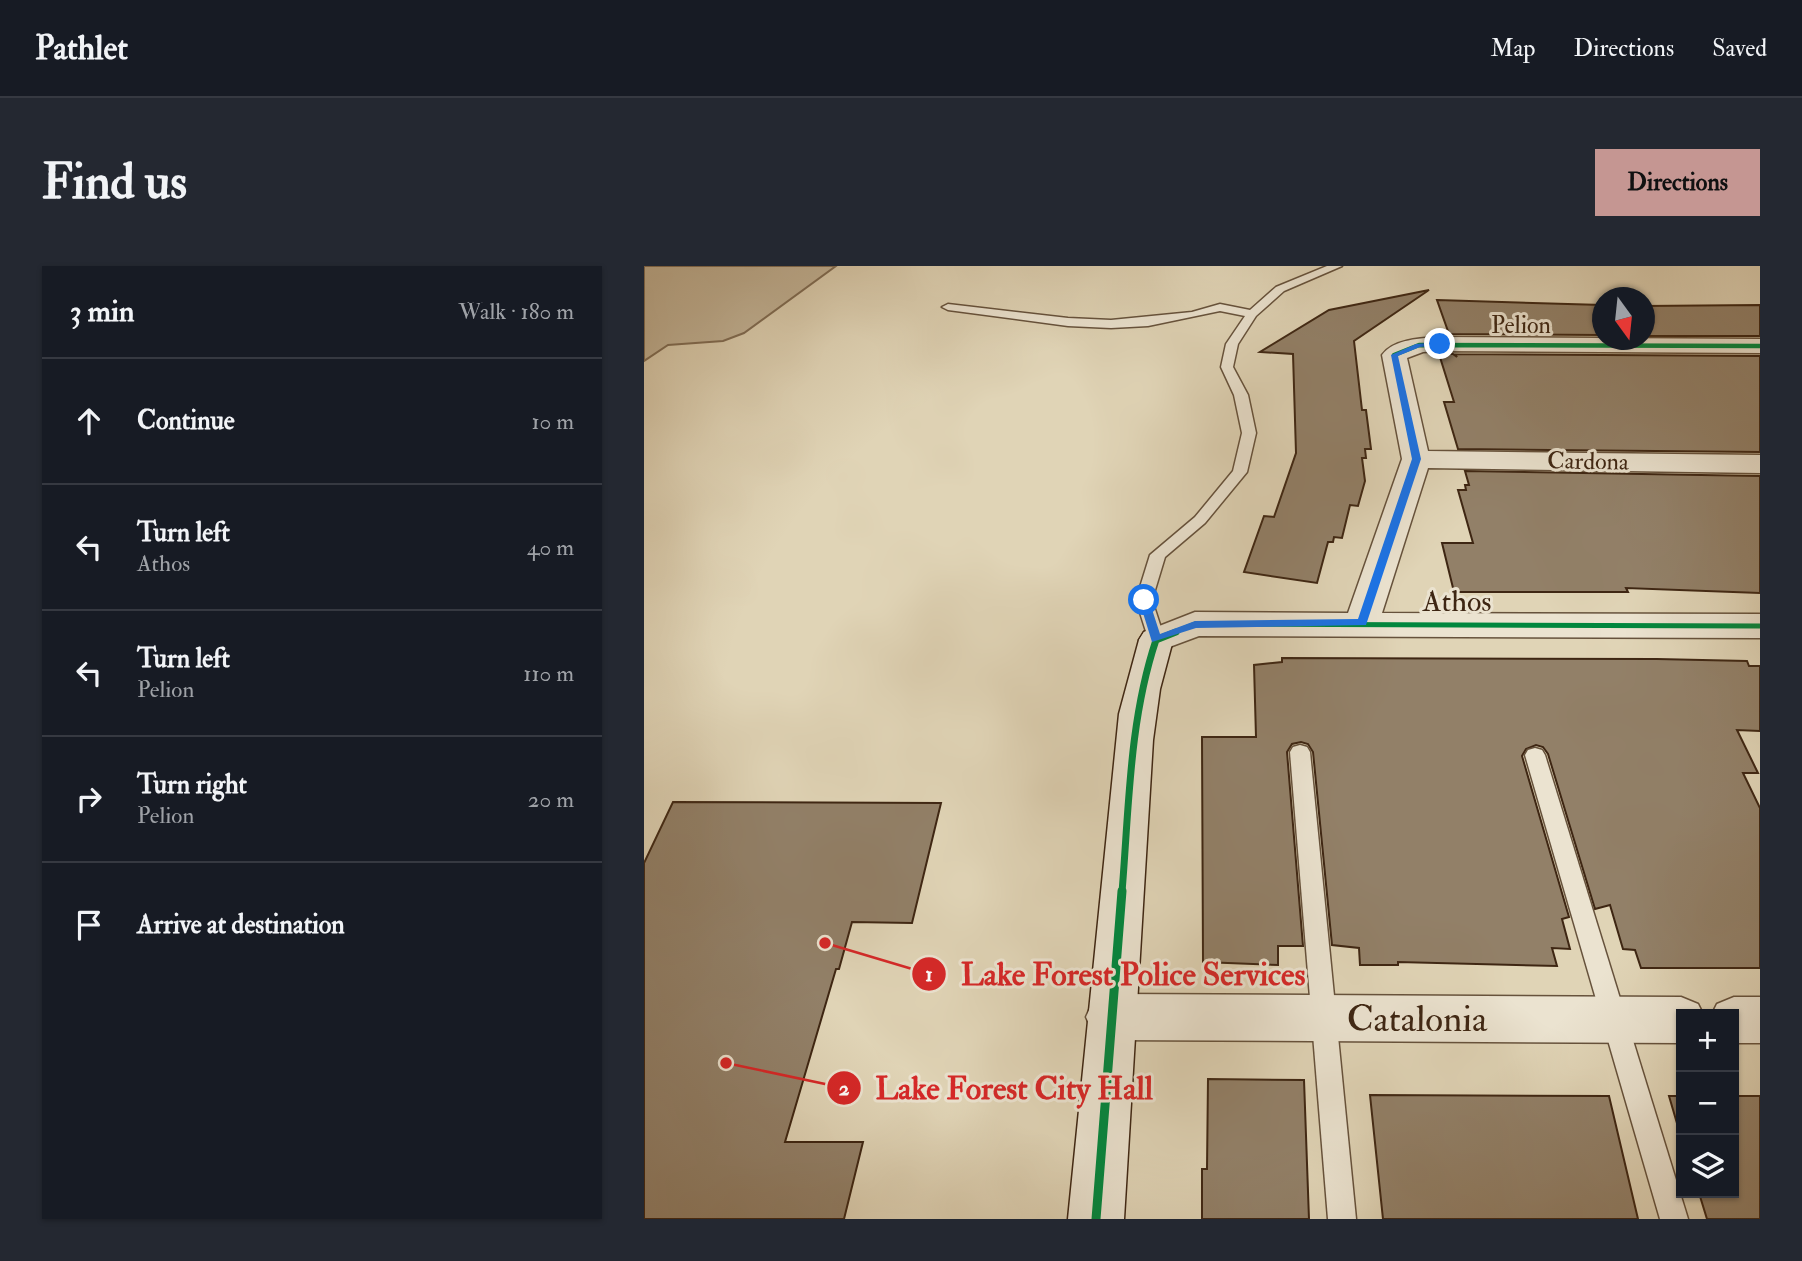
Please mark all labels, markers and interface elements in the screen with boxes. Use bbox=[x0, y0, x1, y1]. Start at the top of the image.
text: Pathlet bbox=[35, 28, 128, 69]
text: Map bbox=[1490, 33, 1535, 64]
text: Directions bbox=[1573, 33, 1674, 64]
text: Saved bbox=[1712, 33, 1767, 64]
button: Directions bbox=[1595, 149, 1760, 216]
text: Find us bbox=[42, 152, 187, 213]
north arrow bbox=[1592, 287, 1655, 350]
text: 3 min bbox=[70, 293, 135, 330]
text: Walk · 180 m bbox=[459, 297, 574, 326]
street label: Pelion bbox=[1491, 310, 1551, 341]
route end bbox=[1424, 328, 1455, 359]
icon: ahead bbox=[70, 402, 108, 440]
text: Continue bbox=[137, 405, 235, 437]
text: 10 m bbox=[531, 407, 574, 436]
street label: Cardona bbox=[1547, 445, 1630, 478]
text: Turn left bbox=[137, 517, 230, 549]
icon: left bbox=[70, 528, 108, 566]
text: 40 m bbox=[527, 533, 574, 562]
text: Athos bbox=[137, 549, 190, 578]
street label: Athos bbox=[1421, 583, 1492, 620]
route start bbox=[1128, 584, 1159, 615]
text: Turn left bbox=[137, 643, 230, 675]
icon: left bbox=[70, 654, 108, 692]
text: 110 m bbox=[523, 659, 574, 688]
text: Pelion bbox=[137, 675, 194, 704]
text: Turn right bbox=[137, 769, 247, 801]
icon: right bbox=[70, 780, 108, 818]
text: 20 m bbox=[528, 785, 574, 814]
text: Pelion bbox=[137, 801, 194, 830]
icon: arrive bbox=[70, 906, 108, 944]
text: Arrive at destination bbox=[137, 909, 345, 941]
callout: Lake Forest Police Services bbox=[911, 947, 1319, 1000]
text: Lake Forest Police Services bbox=[961, 955, 1305, 995]
text: 1 bbox=[925, 961, 933, 988]
street label: Catalonia bbox=[1347, 996, 1488, 1043]
map controls bbox=[1676, 1009, 1739, 1198]
button: + bbox=[1676, 1009, 1739, 1072]
callout: Lake Forest City Hall bbox=[826, 1061, 1167, 1114]
text: Lake Forest City Hall bbox=[875, 1069, 1154, 1109]
button: − bbox=[1676, 1072, 1739, 1135]
text: 2 bbox=[839, 1075, 850, 1102]
button: layers bbox=[1676, 1135, 1739, 1198]

